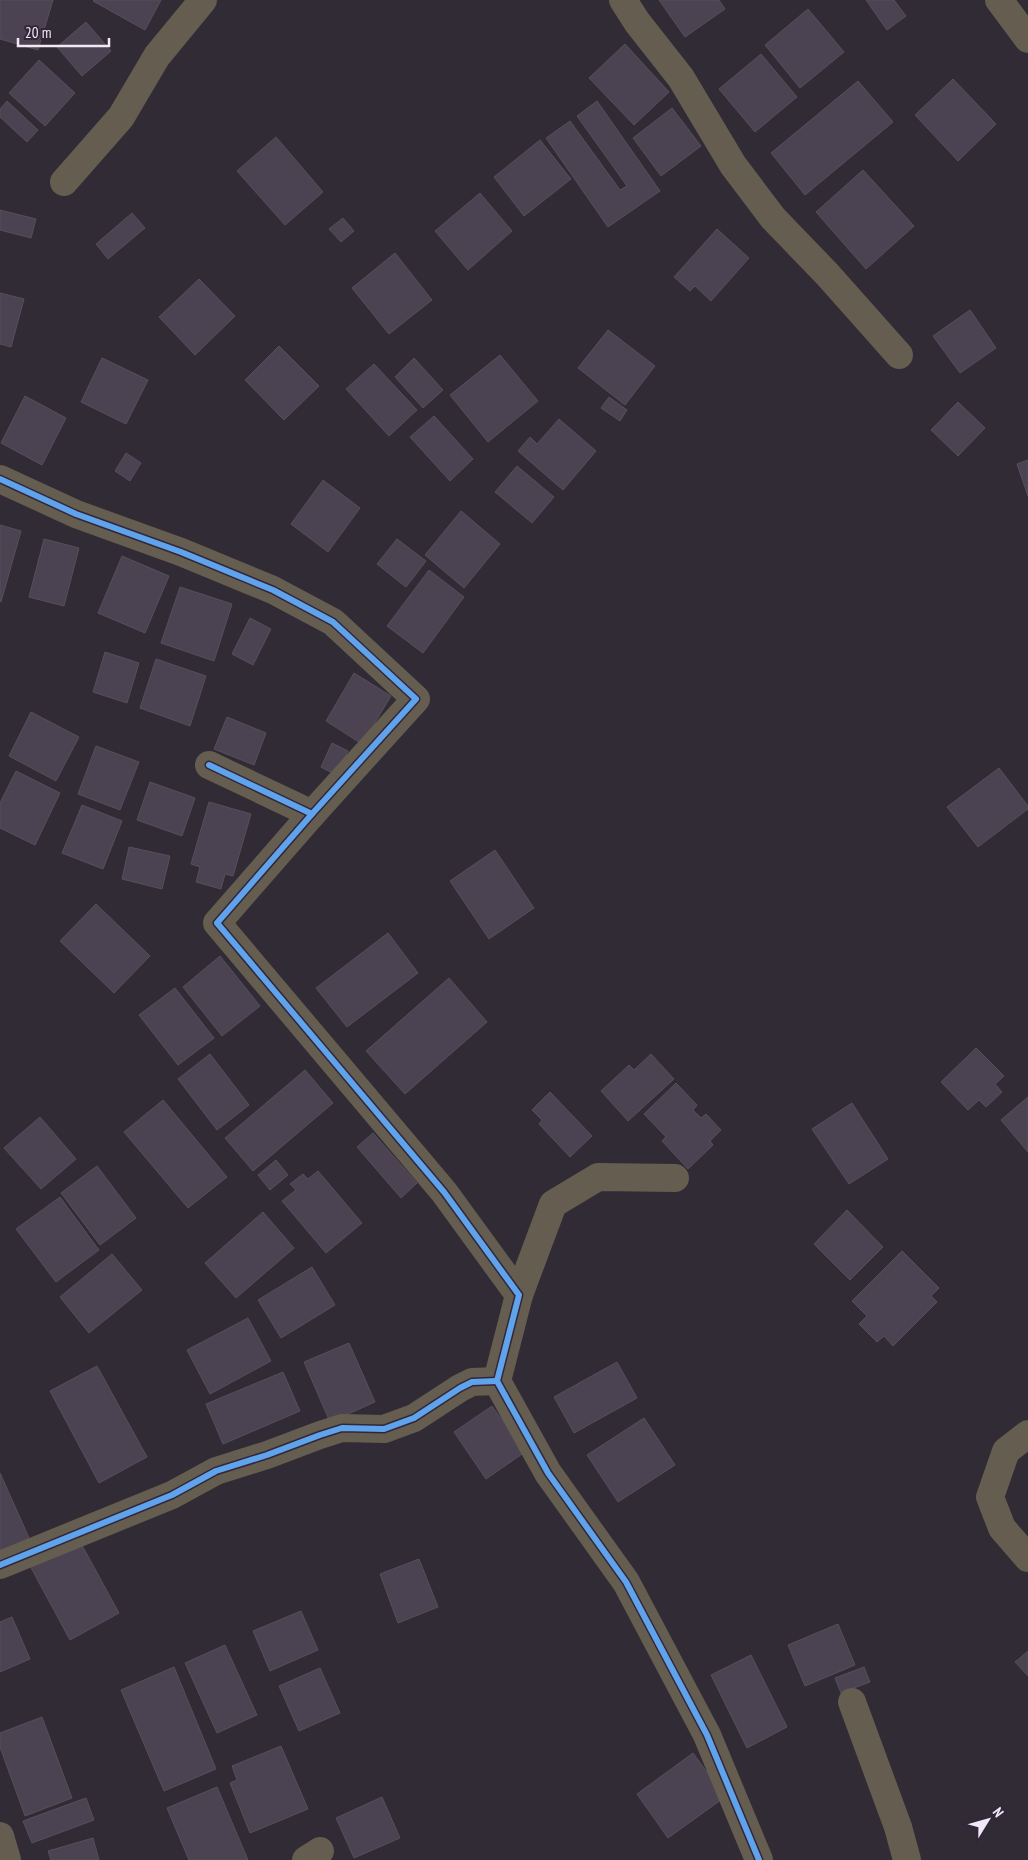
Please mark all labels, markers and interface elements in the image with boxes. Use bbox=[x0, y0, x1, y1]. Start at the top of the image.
scale bar bbox=[18, 15, 109, 47]
text: 20 m bbox=[25, 23, 51, 42]
north arrow bbox=[963, 1795, 1013, 1845]
text: N bbox=[989, 1804, 1008, 1821]

